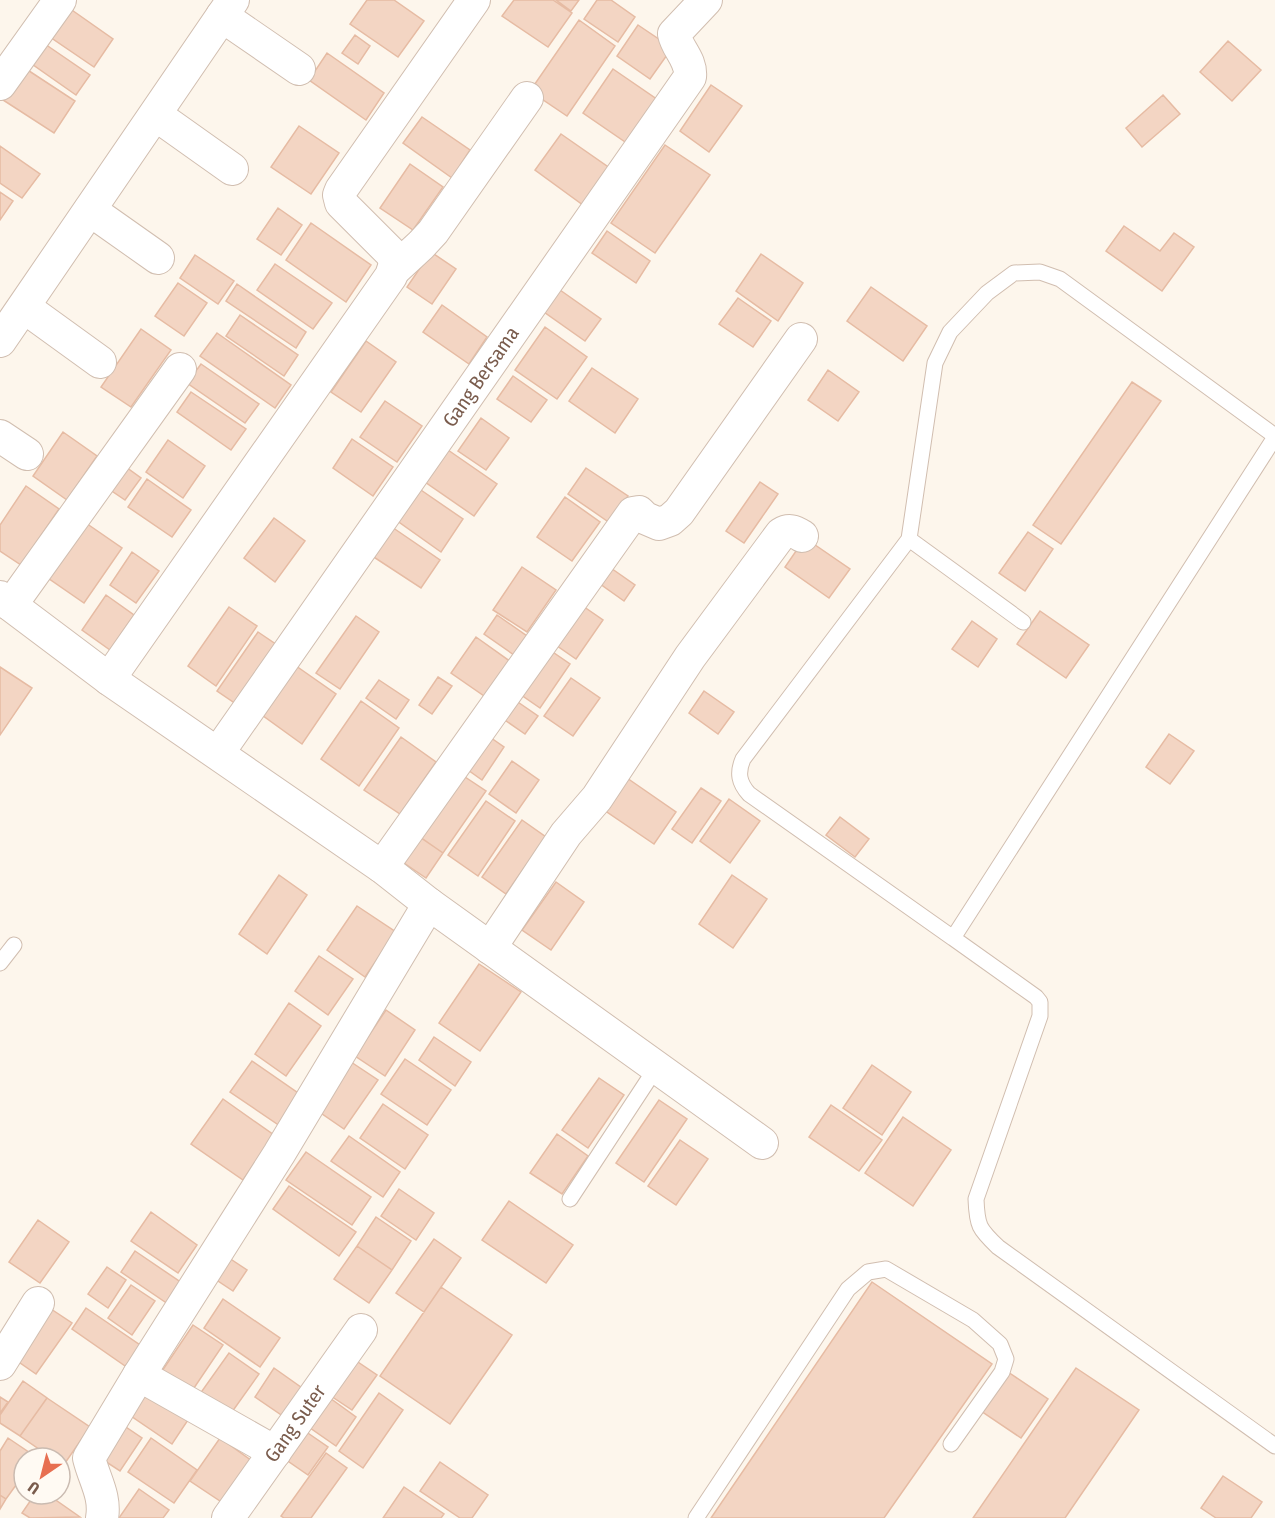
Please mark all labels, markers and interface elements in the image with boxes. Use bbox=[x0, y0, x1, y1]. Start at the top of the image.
street label: Gang Bersama bbox=[437, 322, 524, 431]
street label: Gang Suter bbox=[259, 1380, 331, 1467]
north arrow bbox=[12, 1446, 72, 1506]
text: U bbox=[24, 1477, 43, 1498]

